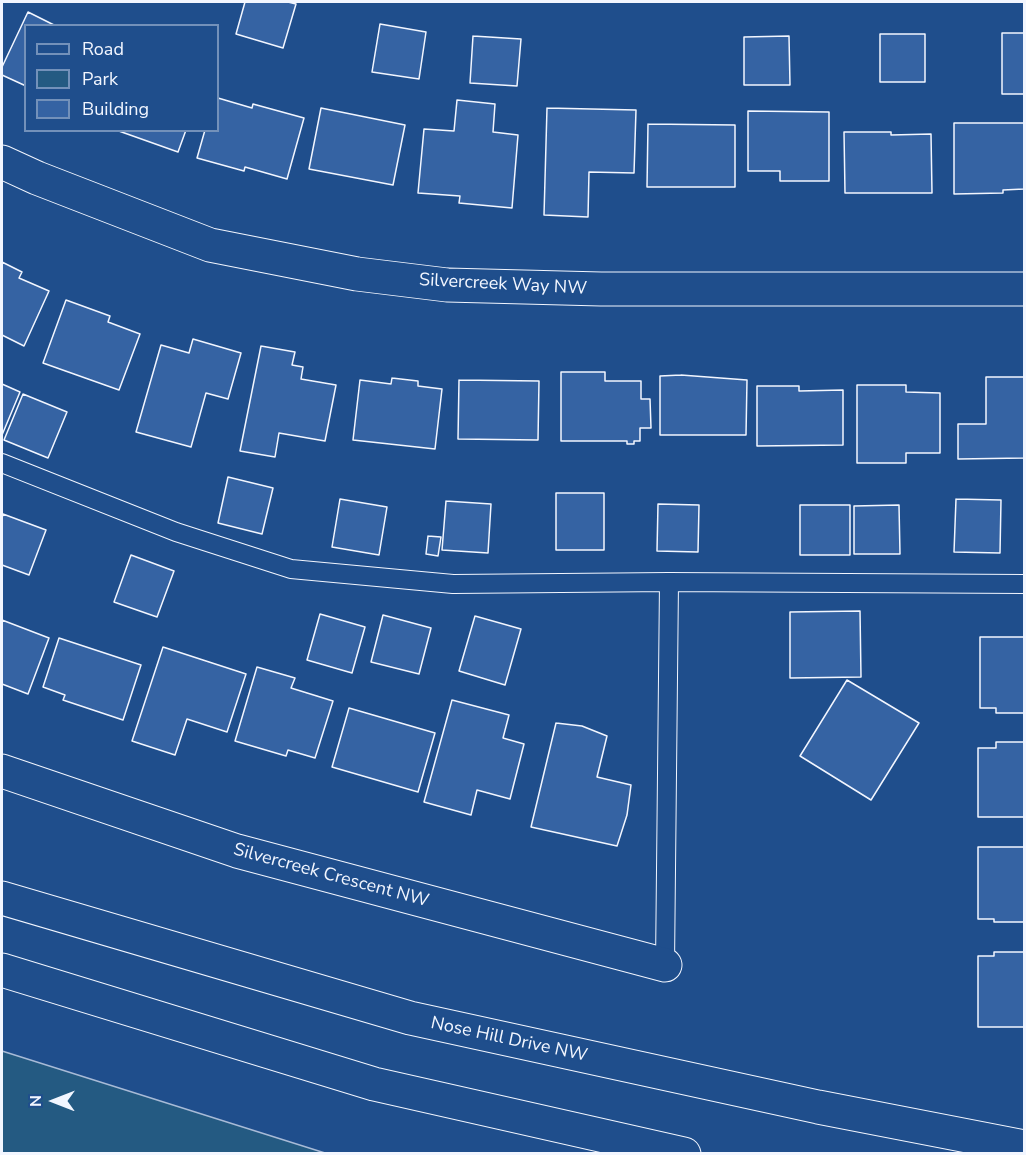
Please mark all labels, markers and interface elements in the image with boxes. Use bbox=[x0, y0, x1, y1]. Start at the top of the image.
legend bbox=[24, 24, 219, 132]
text: Road bbox=[82, 37, 124, 61]
text: Park bbox=[82, 67, 118, 91]
text: Building bbox=[82, 97, 149, 121]
street label: Silvercreek Way NW bbox=[418, 270, 588, 300]
street label: Silvercreek Crescent NW bbox=[231, 839, 431, 913]
street label: Nose Hill Drive NW bbox=[429, 1013, 589, 1067]
north arrow bbox=[24, 1071, 84, 1131]
text: N bbox=[25, 1095, 47, 1107]

